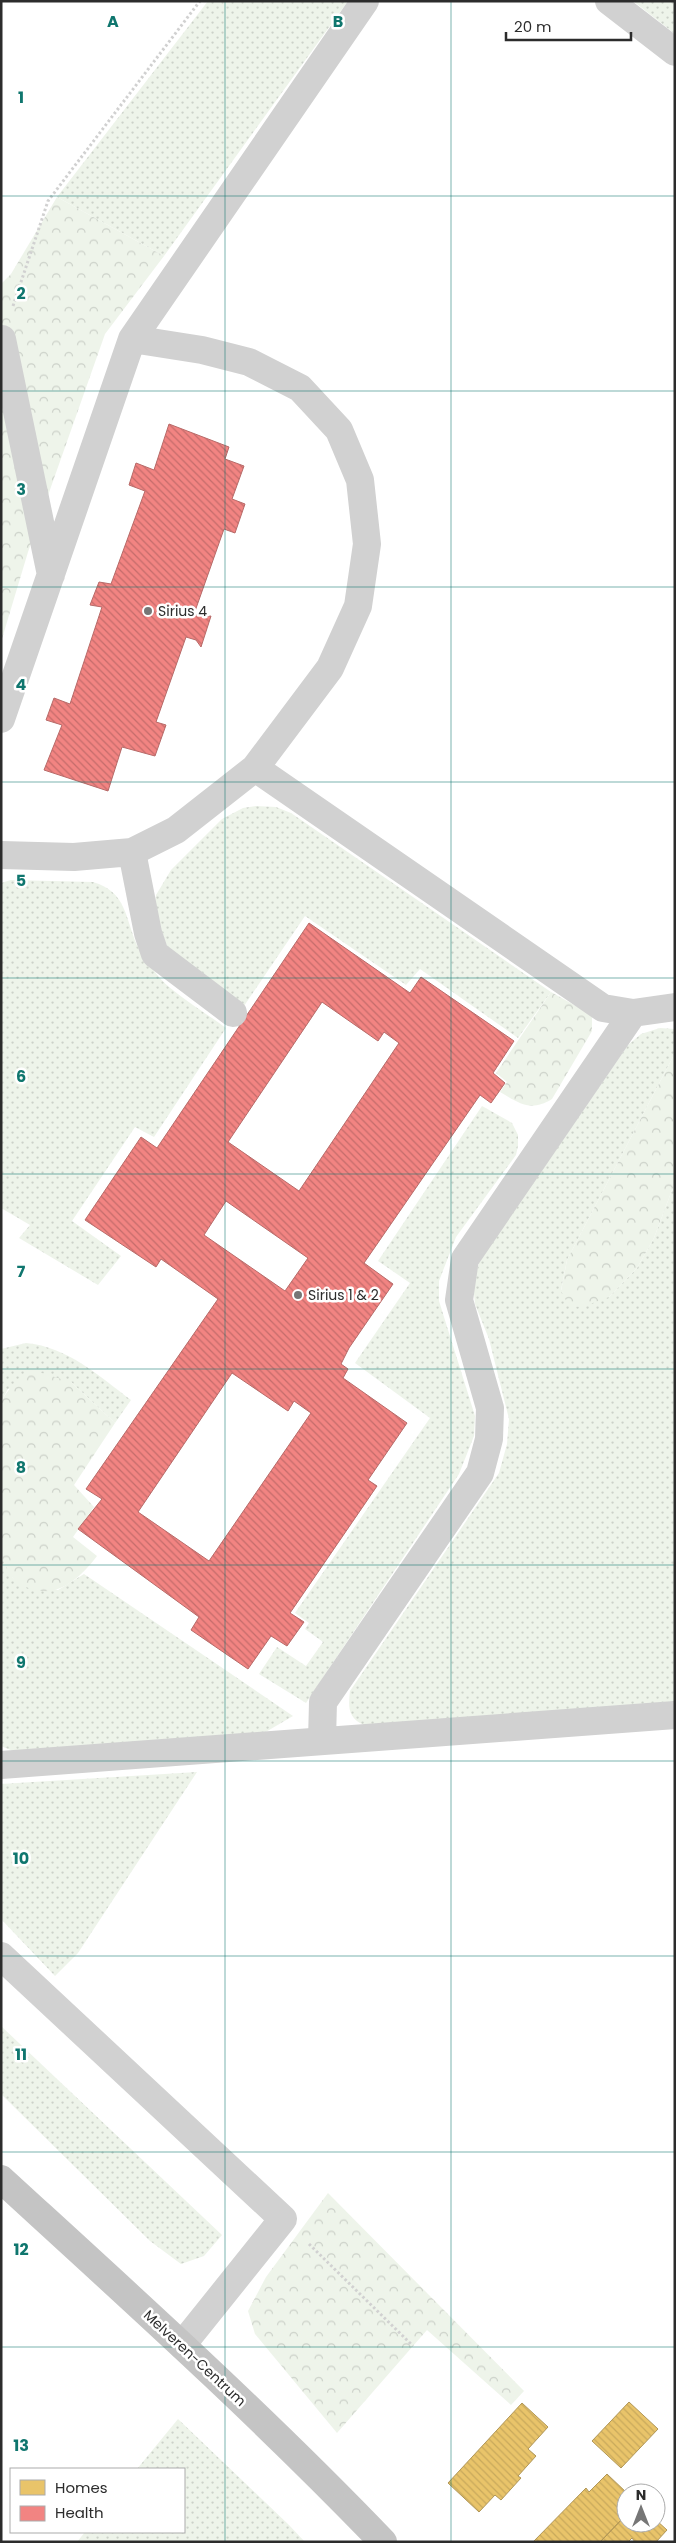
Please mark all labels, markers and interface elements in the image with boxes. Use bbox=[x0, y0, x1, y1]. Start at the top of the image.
text: A bbox=[107, 10, 119, 33]
text: B bbox=[333, 10, 343, 33]
scale bar bbox=[506, 10, 631, 42]
text: 20 m bbox=[514, 16, 552, 37]
text: 1 bbox=[18, 86, 24, 109]
text: 2 bbox=[16, 282, 26, 305]
text: 3 bbox=[16, 478, 26, 501]
place label: Sirius 4 bbox=[158, 601, 207, 621]
marker: Sirius 4 bbox=[142, 605, 154, 617]
text: 4 bbox=[16, 673, 27, 696]
text: 5 bbox=[16, 869, 26, 892]
text: 6 bbox=[16, 1065, 26, 1088]
text: 7 bbox=[17, 1260, 26, 1283]
place label: Sirius 1 & 2 bbox=[308, 1285, 379, 1305]
marker: Sirius 1 & 2 bbox=[292, 1289, 304, 1301]
text: 8 bbox=[16, 1456, 26, 1479]
text: 9 bbox=[16, 1651, 26, 1674]
text: 10 bbox=[13, 1847, 29, 1870]
text: 11 bbox=[15, 2043, 27, 2066]
text: 12 bbox=[13, 2238, 29, 2261]
street label: Melveren-Centrum bbox=[139, 2305, 251, 2411]
text: 13 bbox=[13, 2434, 29, 2457]
legend bbox=[10, 2468, 185, 2533]
text: Homes bbox=[55, 2477, 108, 2498]
north arrow bbox=[616, 2483, 666, 2533]
text: N bbox=[636, 2485, 646, 2505]
text: Health bbox=[55, 2502, 104, 2523]

